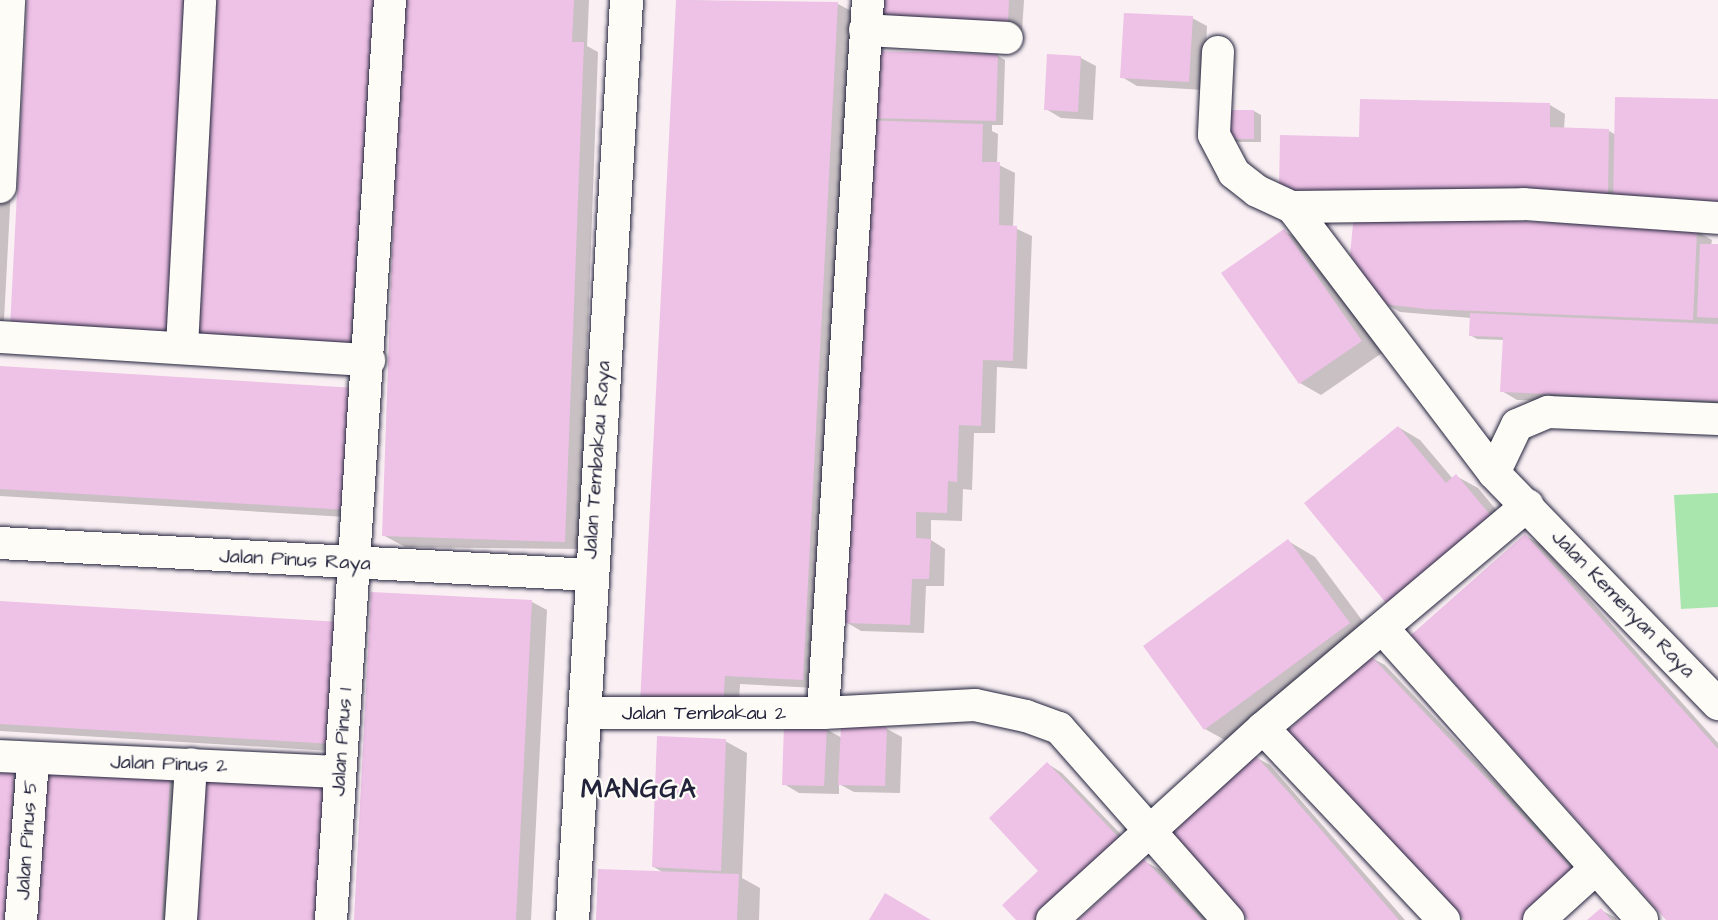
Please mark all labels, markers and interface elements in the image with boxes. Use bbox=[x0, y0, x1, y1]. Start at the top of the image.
street label: Jalan Tembakau Raya bbox=[578, 360, 616, 560]
street label: Jalan Kemenyan Raya bbox=[1546, 525, 1700, 683]
street label: Jalan Pinus Raya bbox=[219, 544, 371, 576]
street label: Jalan Pinus 1 bbox=[326, 687, 358, 797]
street label: Jalan Tembakau 2 bbox=[622, 701, 786, 725]
street label: Jalan Pinus 2 bbox=[110, 750, 228, 778]
district label: MANGGA bbox=[581, 774, 697, 806]
street label: Jalan Pinus 5 bbox=[11, 779, 43, 901]

